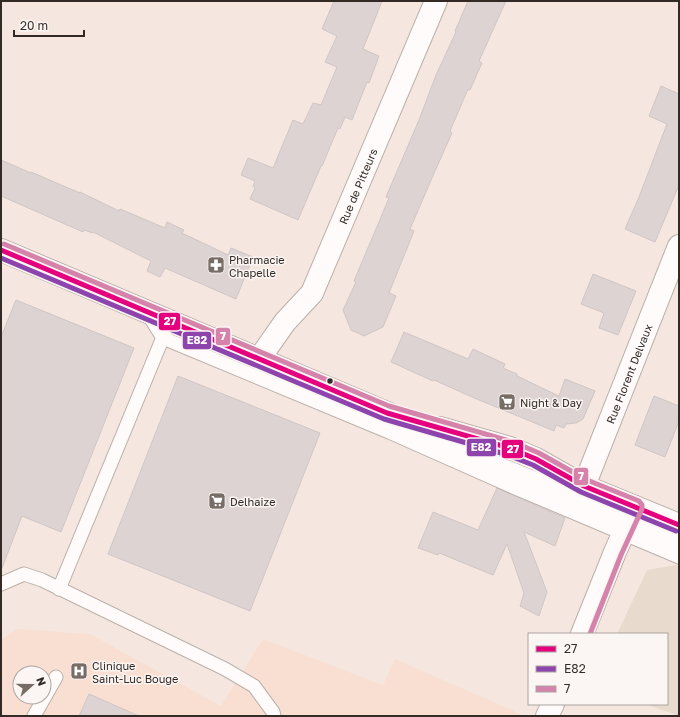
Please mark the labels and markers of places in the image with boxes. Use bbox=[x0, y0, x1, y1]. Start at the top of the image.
place label: Pharmacie Chapelle bbox=[229, 253, 285, 279]
pharmacy icon: Pharmacie Chapelle bbox=[206, 255, 226, 275]
unlabelled marker bbox=[325, 376, 335, 386]
supermarket icon: Night & Day bbox=[497, 392, 517, 412]
place label: Night & Day bbox=[520, 396, 582, 409]
supermarket icon: Delhaize bbox=[207, 491, 227, 511]
place label: Delhaize bbox=[230, 495, 276, 508]
place label: Clinique Saint-Luc Bouge bbox=[92, 659, 178, 685]
hospital icon: Clinique Saint-Luc Bouge bbox=[69, 661, 89, 681]

